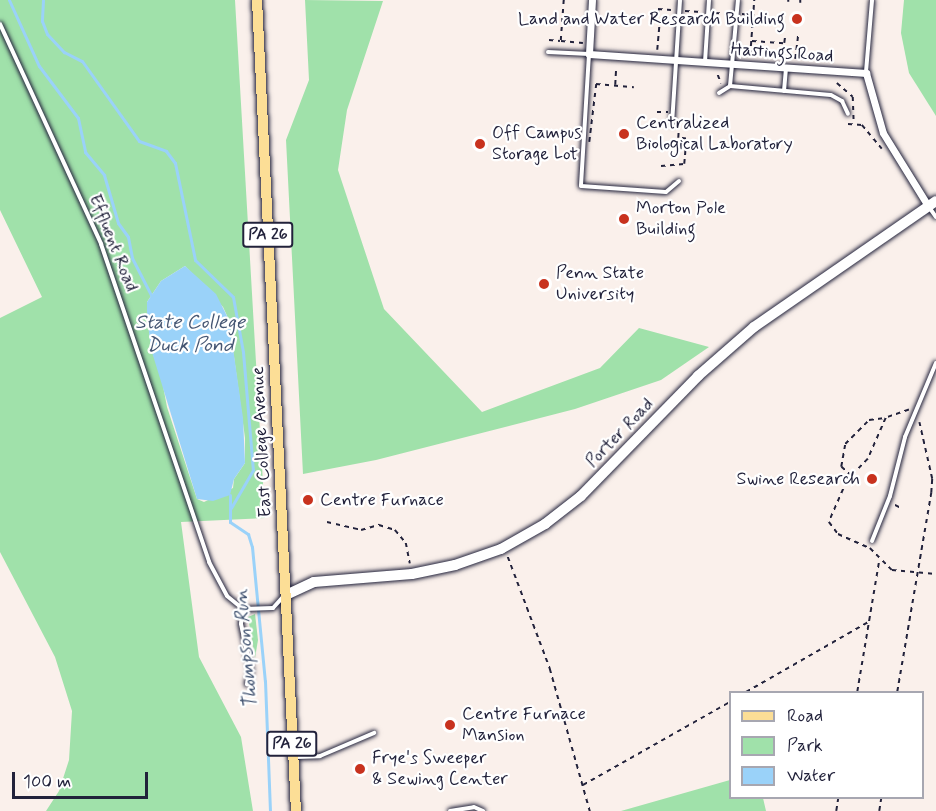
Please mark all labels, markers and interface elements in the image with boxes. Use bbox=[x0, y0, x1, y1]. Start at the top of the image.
place label: Land and Water Research Building bbox=[518, 8, 785, 30]
marker: Land and Water Research Building bbox=[790, 12, 804, 26]
street label: Hastings Road bbox=[730, 39, 834, 67]
place label: Centralized Biological Laboratory bbox=[636, 113, 798, 156]
place label: Off Campus Storage Lot bbox=[492, 123, 586, 166]
marker: Centralized Biological Laboratory bbox=[617, 127, 631, 141]
marker: Off Campus Storage Lot bbox=[473, 137, 487, 151]
street label: Effluent Road bbox=[84, 192, 142, 294]
place label: Morton Pole Building bbox=[636, 198, 725, 240]
marker: Morton Pole Building bbox=[617, 212, 631, 226]
road number: PA 26 bbox=[241, 222, 295, 248]
place label: Penn State University bbox=[556, 263, 644, 306]
marker: Penn State University bbox=[537, 277, 551, 291]
water label: State College Duck Pond bbox=[135, 310, 245, 357]
street label: East College Avenue bbox=[247, 366, 277, 518]
street label: Porter Road bbox=[581, 394, 659, 472]
place label: Swine Research bbox=[735, 468, 860, 490]
marker: Swine Research bbox=[865, 472, 879, 486]
place label: Centre Furnace bbox=[320, 489, 444, 511]
marker: Centre Furnace bbox=[301, 493, 315, 507]
water label: Thompson Run bbox=[229, 589, 263, 709]
legend bbox=[729, 691, 924, 799]
place label: Centre Furnace Mansion bbox=[462, 704, 586, 746]
text: Road bbox=[787, 704, 823, 728]
marker: Centre Furnace Mansion bbox=[443, 718, 457, 732]
road number: PA 26 bbox=[265, 731, 319, 757]
text: Park bbox=[787, 734, 823, 758]
place label: Frye's Sweeper & Sewing Center bbox=[372, 748, 505, 790]
scale bar bbox=[15, 760, 152, 798]
marker: Frye's Sweeper & Sewing Center bbox=[353, 762, 367, 776]
text: Water bbox=[787, 764, 835, 788]
text: 100 m bbox=[23, 770, 71, 794]

